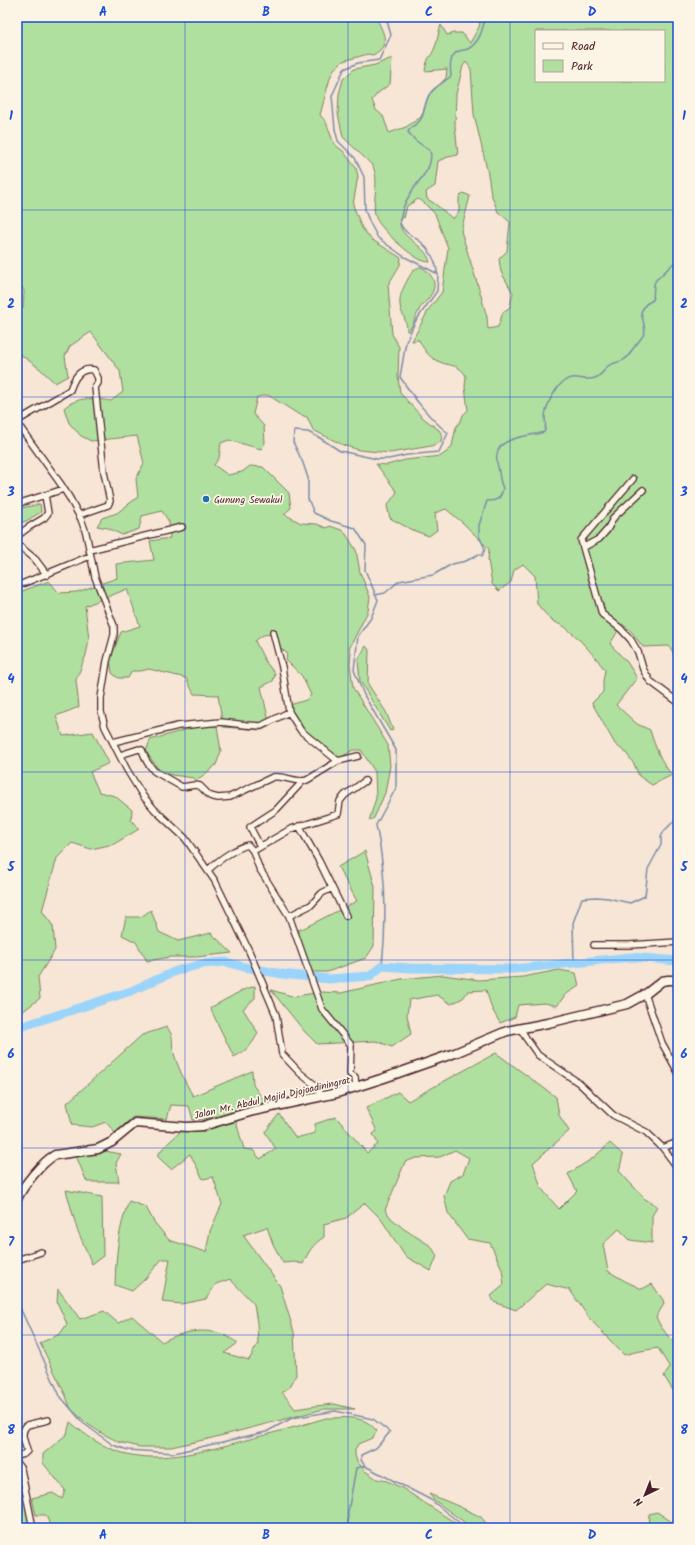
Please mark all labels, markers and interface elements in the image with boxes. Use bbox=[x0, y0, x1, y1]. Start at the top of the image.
text: A bbox=[99, 2, 107, 23]
text: B bbox=[262, 2, 270, 23]
text: C bbox=[425, 2, 433, 23]
text: D bbox=[588, 2, 597, 23]
legend bbox=[535, 30, 665, 82]
text: Road bbox=[571, 37, 596, 56]
text: Park bbox=[571, 57, 593, 76]
text: 1 bbox=[9, 106, 13, 127]
text: 1 bbox=[682, 106, 686, 127]
text: 2 bbox=[7, 294, 15, 315]
text: 2 bbox=[680, 294, 688, 315]
text: 3 bbox=[6, 482, 15, 503]
text: 3 bbox=[679, 482, 688, 503]
place label: Gunung Sewakul bbox=[214, 492, 283, 508]
marker: Gunung Sewakul bbox=[201, 494, 211, 504]
text: 4 bbox=[7, 669, 15, 690]
text: 4 bbox=[680, 669, 688, 690]
text: 5 bbox=[7, 857, 16, 878]
text: 5 bbox=[680, 857, 689, 878]
text: 6 bbox=[7, 1044, 15, 1065]
text: 6 bbox=[680, 1044, 688, 1065]
street label: Jalan Mr. Abdul Majid Djojoadiningrat bbox=[193, 1072, 352, 1124]
text: 7 bbox=[8, 1232, 15, 1253]
text: 7 bbox=[681, 1232, 688, 1253]
text: 8 bbox=[7, 1420, 15, 1441]
text: 8 bbox=[680, 1420, 688, 1441]
north arrow bbox=[625, 1475, 665, 1515]
text: N bbox=[630, 1493, 648, 1511]
text: A bbox=[99, 1525, 107, 1545]
text: B bbox=[262, 1525, 270, 1545]
text: C bbox=[425, 1525, 433, 1545]
text: D bbox=[588, 1525, 597, 1545]

